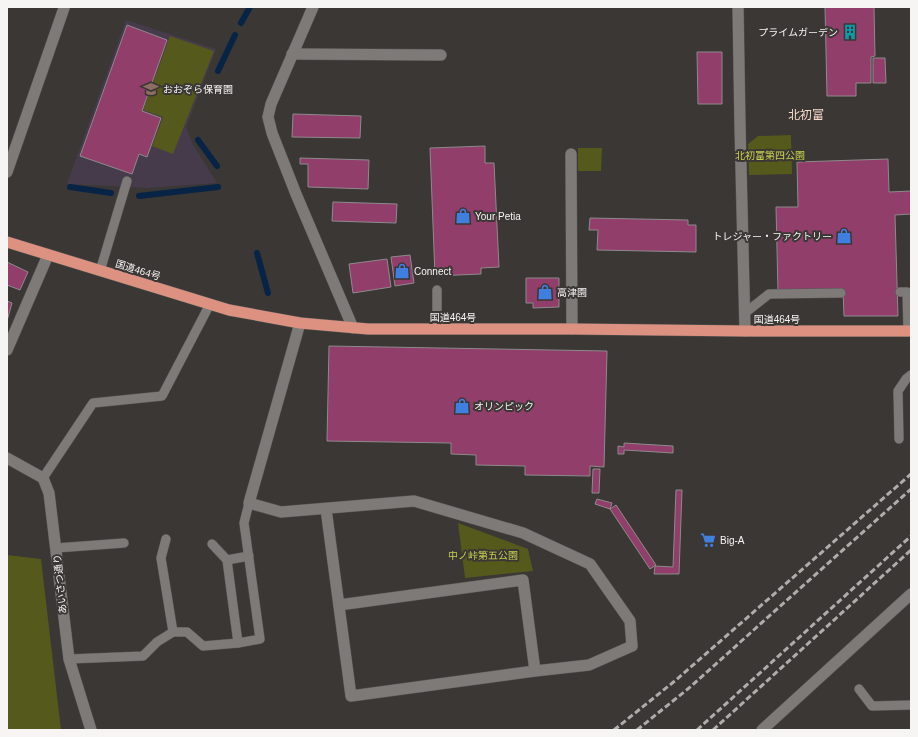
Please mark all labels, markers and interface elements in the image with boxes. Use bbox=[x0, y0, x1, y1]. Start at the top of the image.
building icon: プライムガーデン bbox=[841, 23, 859, 41]
place label: プライムガーデン bbox=[758, 27, 838, 38]
school or university icon: おおぞら保育園 bbox=[142, 80, 160, 98]
place label: おおぞら保育園 bbox=[163, 84, 233, 95]
district label: 北初富 bbox=[788, 108, 824, 122]
park label: 北初富第四公園 bbox=[735, 150, 805, 161]
shop icon: Your Petia bbox=[454, 207, 472, 225]
place label: Your Petia bbox=[475, 211, 521, 222]
shop icon: トレジャー・ファクトリー bbox=[835, 227, 853, 245]
place label: トレジャー・ファクトリー bbox=[713, 231, 832, 242]
street label: 国道464号 bbox=[114, 258, 162, 282]
shop icon: Connect bbox=[393, 262, 411, 280]
place label: Connect bbox=[414, 266, 451, 277]
shop icon: 高津園 bbox=[536, 283, 554, 301]
place label: 高津園 bbox=[557, 287, 587, 298]
street label: 国道464号 bbox=[430, 312, 476, 323]
street label: 国道464号 bbox=[754, 314, 800, 325]
shop icon: オリンピック bbox=[453, 397, 471, 415]
place label: オリンピック bbox=[474, 401, 534, 412]
supermarket icon: Big-A bbox=[699, 531, 717, 549]
place label: Big-A bbox=[720, 535, 745, 546]
park label: 中ノ峠第五公園 bbox=[448, 550, 518, 561]
street label: あいさつ通り bbox=[51, 554, 69, 614]

